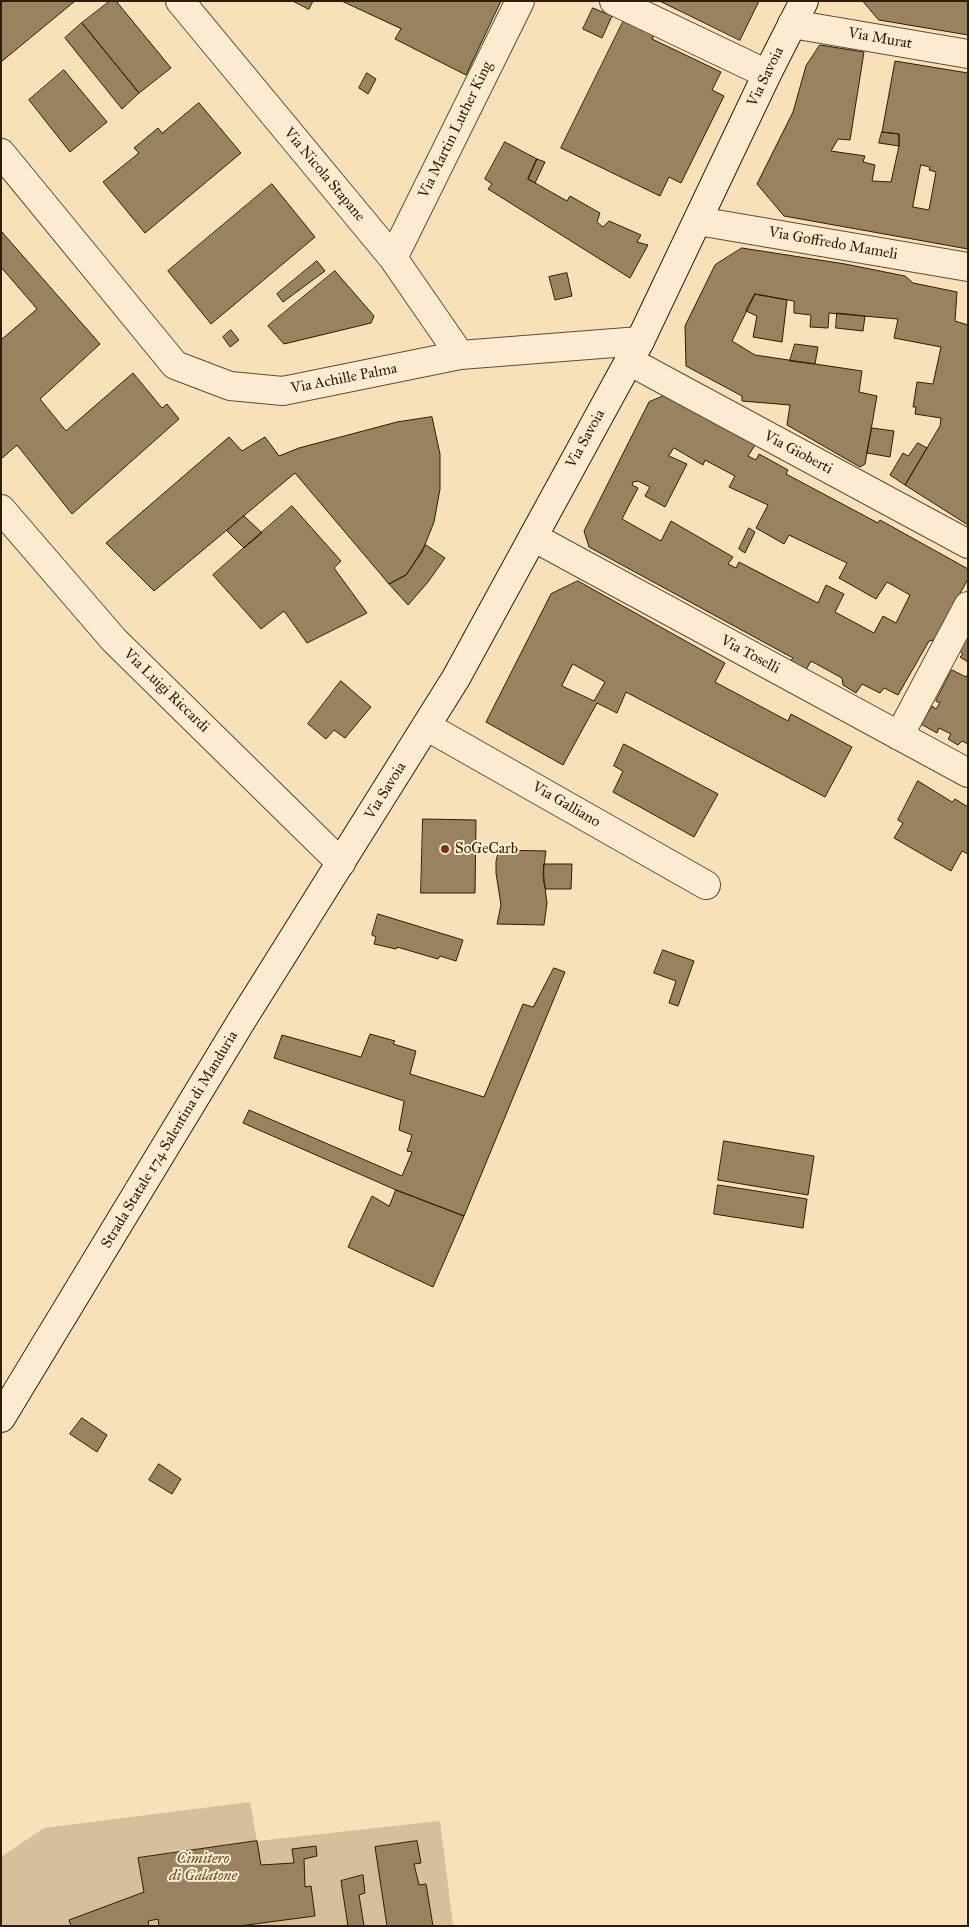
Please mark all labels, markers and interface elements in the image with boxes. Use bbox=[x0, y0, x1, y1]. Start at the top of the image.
street label: Via Murat bbox=[847, 25, 913, 53]
street label: Via Savoia bbox=[744, 44, 788, 110]
street label: Via Martin Luther King bbox=[415, 59, 497, 201]
street label: Via Nicola Stapane bbox=[280, 124, 368, 226]
street label: Via Goffredo Mameli bbox=[767, 224, 899, 264]
street label: Via Achille Palma bbox=[289, 360, 399, 398]
street label: Via Savoia bbox=[563, 407, 609, 471]
street label: Via Gioberti bbox=[760, 427, 836, 479]
street label: Via Toselli bbox=[717, 632, 783, 678]
street label: Via Luigi Riccardi bbox=[119, 645, 213, 737]
street label: Via Savoia bbox=[361, 759, 411, 823]
street label: Via Galliano bbox=[529, 778, 603, 832]
place label: SoGeCarb bbox=[455, 840, 518, 858]
marker: SoGeCarb bbox=[439, 843, 451, 855]
street label: Strada Statale 174 Salentina di Manduria bbox=[98, 1028, 242, 1252]
park label: Cimitero di Galatone bbox=[169, 1850, 237, 1885]

